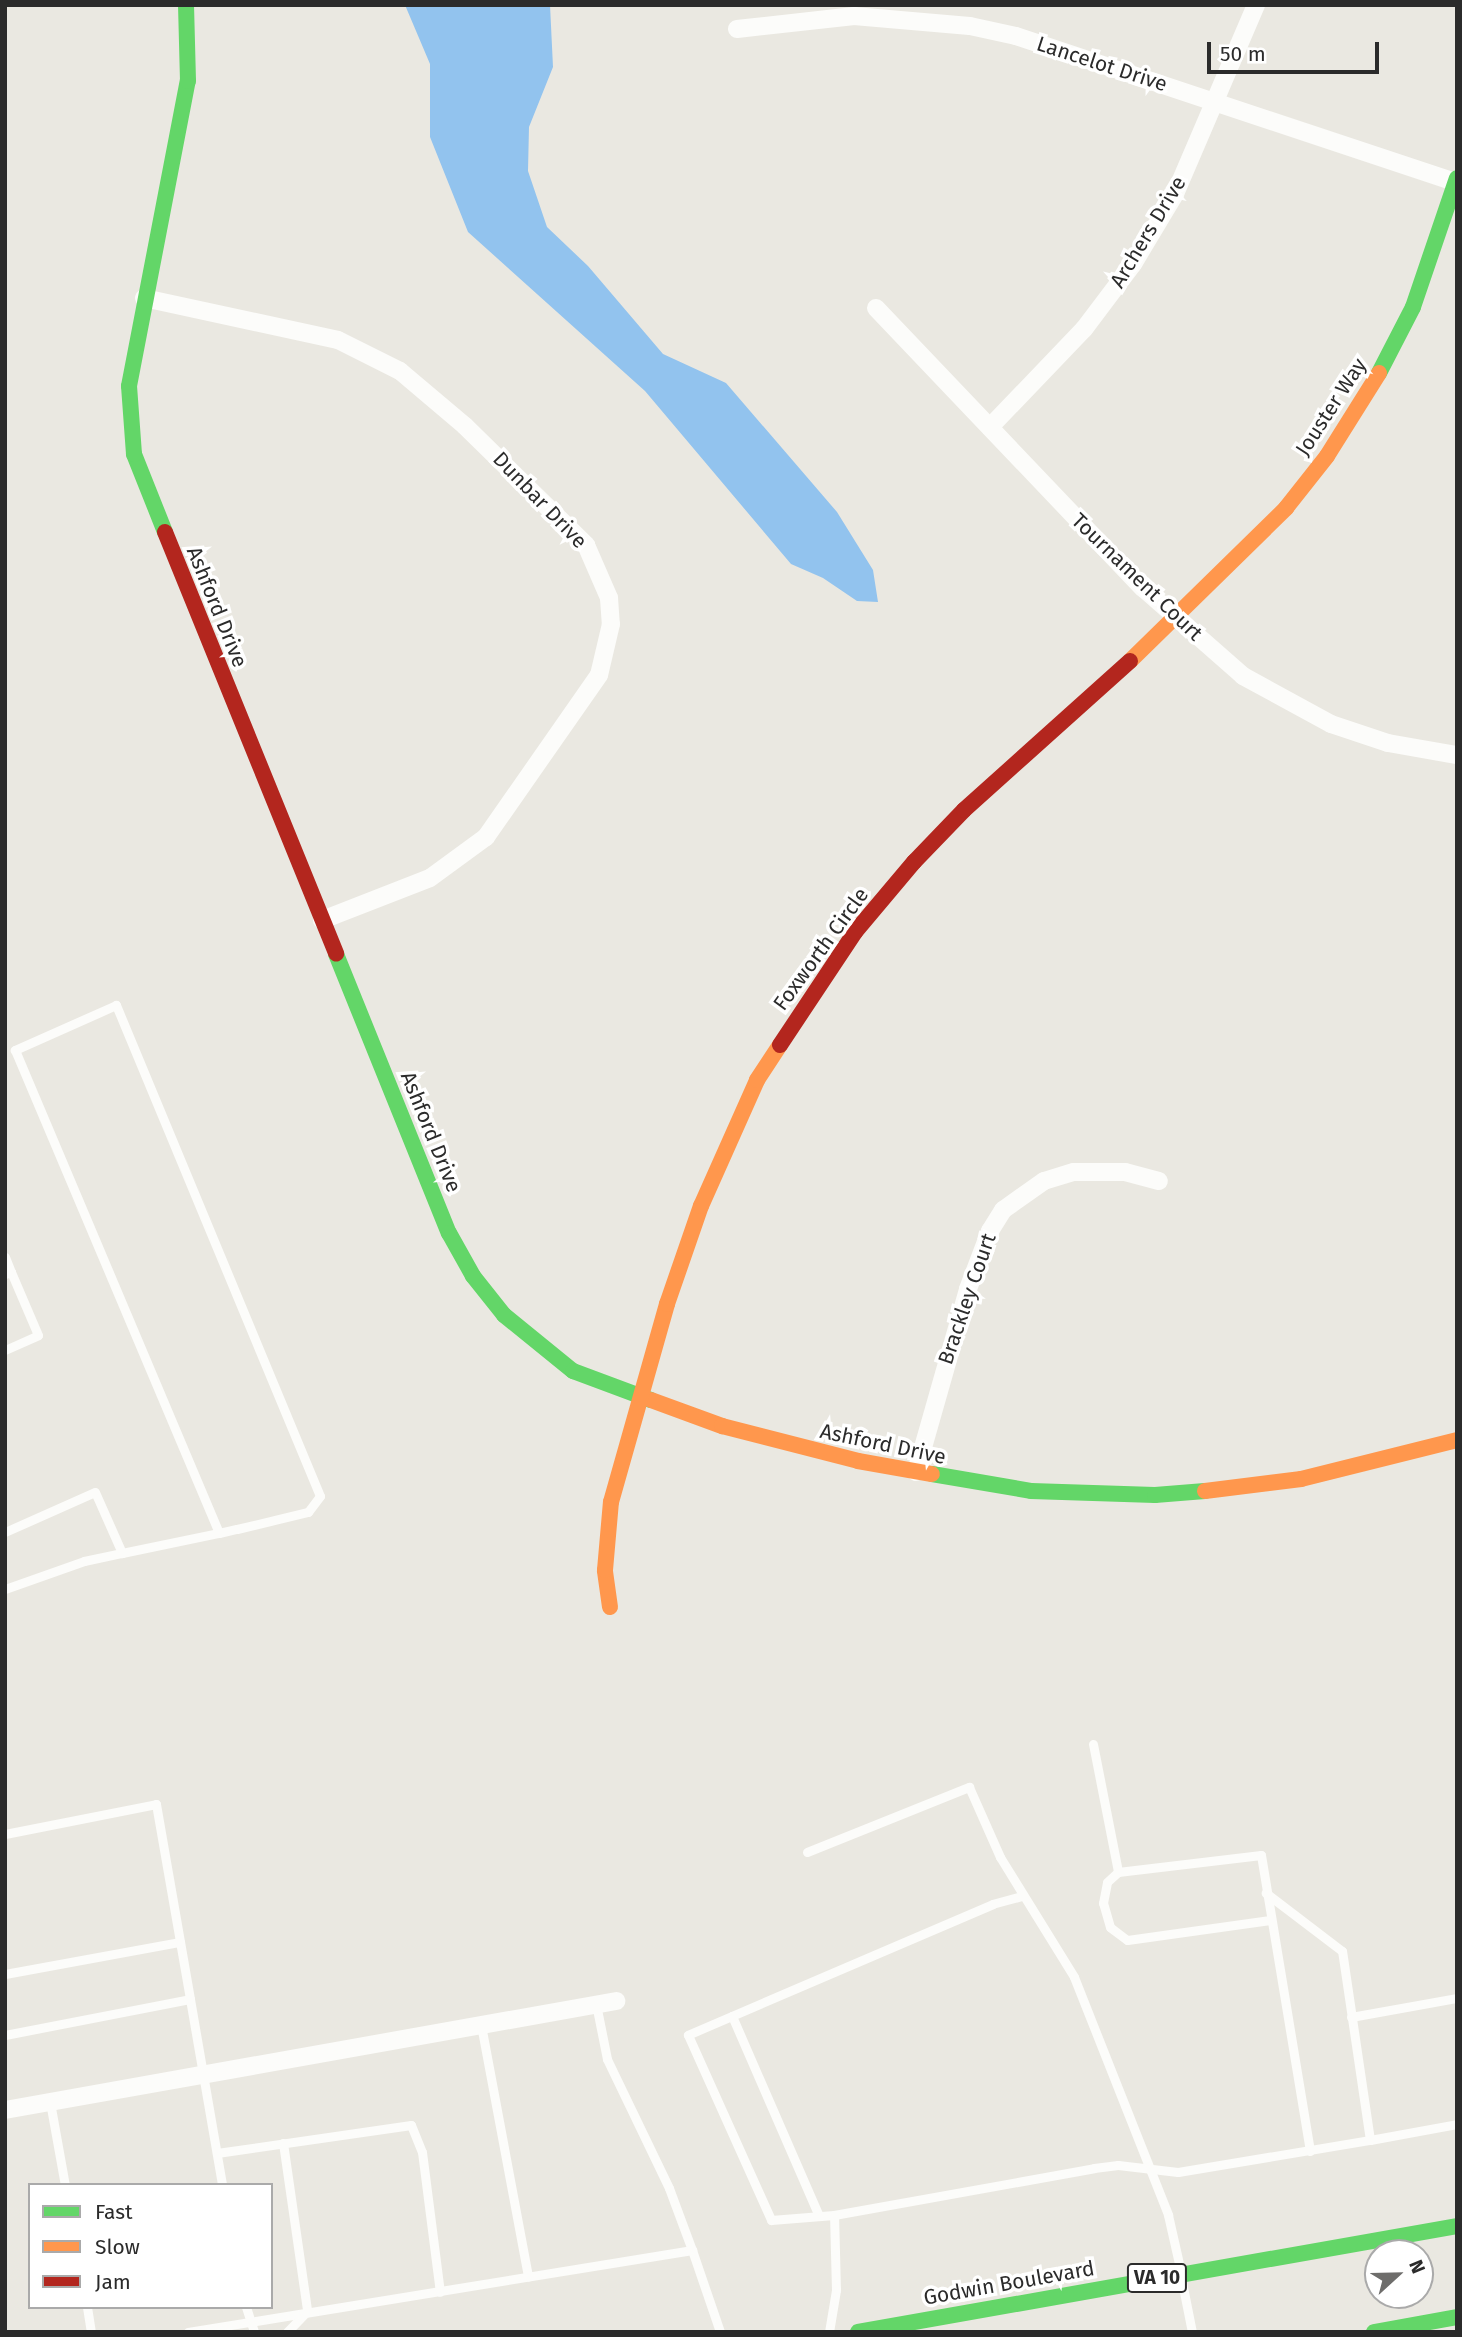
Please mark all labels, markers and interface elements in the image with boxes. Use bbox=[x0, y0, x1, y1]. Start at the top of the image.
scale bar bbox=[1210, 28, 1382, 72]
street label: Lancelot Drive bbox=[1034, 31, 1170, 97]
text: 50 m bbox=[1220, 41, 1266, 67]
street label: Archers Drive bbox=[1105, 172, 1191, 292]
street label: Jouster Way bbox=[1290, 353, 1372, 461]
street label: Dunbar Drive bbox=[488, 446, 592, 554]
street label: Tournament Court bbox=[1066, 508, 1208, 646]
street label: Ashford Drive bbox=[181, 543, 253, 671]
street label: Foxworth Circle bbox=[768, 883, 874, 1015]
street label: Ashford Drive bbox=[395, 1068, 467, 1196]
street label: Brackley Court bbox=[933, 1230, 1001, 1368]
street label: Ashford Drive bbox=[818, 1418, 948, 1470]
legend bbox=[28, 2183, 273, 2309]
text: Fast bbox=[95, 2199, 133, 2225]
text: Slow bbox=[95, 2234, 140, 2260]
north arrow bbox=[1364, 2239, 1434, 2309]
street label: Godwin Boulevard bbox=[922, 2256, 1096, 2310]
text: N bbox=[1404, 2257, 1430, 2277]
road number: VA 10 bbox=[1126, 2262, 1188, 2294]
text: Jam bbox=[95, 2269, 131, 2295]

